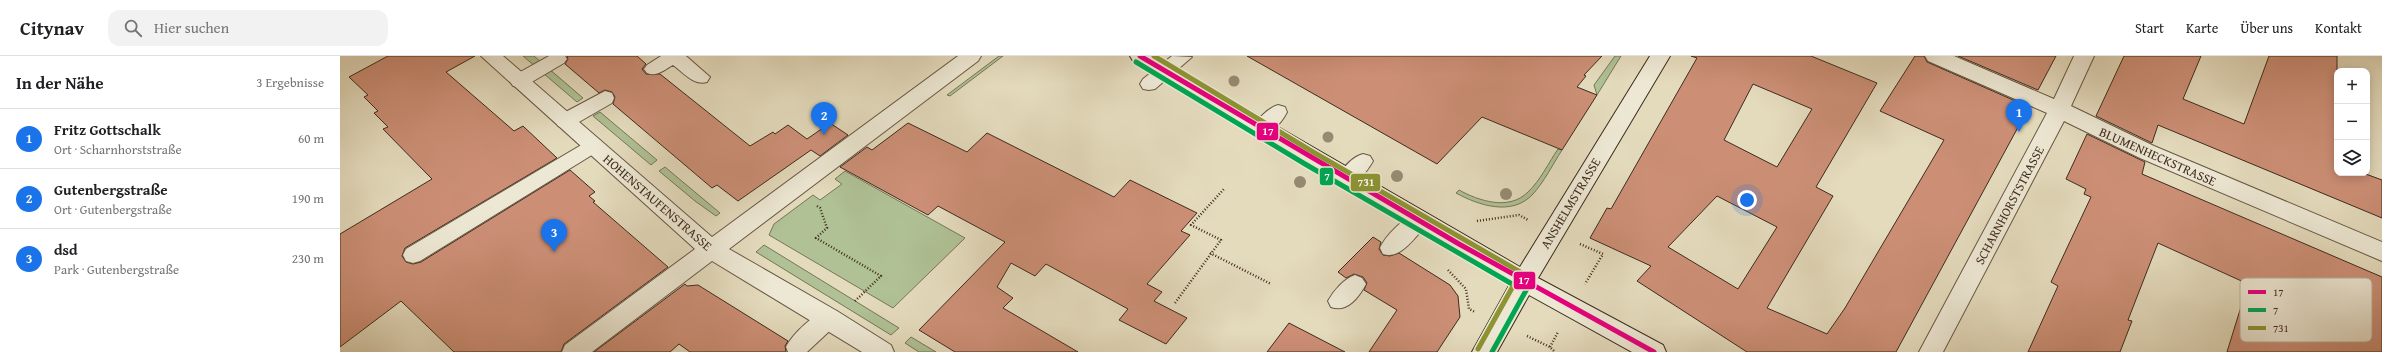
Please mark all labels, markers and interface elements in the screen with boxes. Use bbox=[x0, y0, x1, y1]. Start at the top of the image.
search box bbox=[108, 10, 388, 46]
text: Citynav bbox=[20, 14, 84, 42]
icon: search bbox=[122, 17, 144, 39]
text: Hier suchen bbox=[154, 17, 229, 38]
text: Start bbox=[2135, 18, 2164, 38]
text: Karte bbox=[2186, 18, 2218, 38]
text: Über uns bbox=[2240, 18, 2293, 38]
text: Kontakt bbox=[2315, 18, 2362, 38]
map controls bbox=[2334, 68, 2370, 176]
button: + bbox=[2334, 68, 2370, 104]
text: In der Nähe bbox=[16, 70, 104, 95]
text: 3 Ergebnisse bbox=[256, 73, 324, 92]
pin: 1 bbox=[2006, 99, 2032, 132]
pin: 2 bbox=[811, 102, 837, 135]
button: − bbox=[2334, 104, 2370, 140]
text: Fritz Gottschalk bbox=[54, 119, 161, 140]
line badge: 17 bbox=[1256, 122, 1279, 141]
street label: BLUMENHECKSTRASSE bbox=[2096, 122, 2220, 191]
text: 17 bbox=[1262, 123, 1274, 139]
text: 1 bbox=[26, 129, 32, 148]
text: 60 m bbox=[298, 129, 324, 148]
text: Ort · Scharnhorststraße bbox=[54, 140, 182, 159]
button: layers bbox=[2334, 140, 2370, 176]
street label: SCHARNHORSTSTRASSE bbox=[1970, 142, 2049, 268]
street label: HOHENSTAUFENSTRASSE bbox=[599, 150, 717, 255]
street label: ANSHELMSTRASSE bbox=[1536, 154, 1605, 252]
line badge: 7 bbox=[1319, 167, 1334, 186]
text: 7 bbox=[1324, 168, 1330, 184]
line badge: 731 bbox=[1350, 173, 1381, 192]
text: 731 bbox=[1357, 174, 1375, 190]
text: Gutenbergstraße bbox=[54, 179, 168, 200]
text: 2 bbox=[26, 189, 32, 208]
text: 190 m bbox=[292, 189, 324, 208]
your location bbox=[1737, 190, 1757, 210]
text: Ort · Gutenbergstraße bbox=[54, 200, 172, 219]
pin: 3 bbox=[541, 219, 567, 252]
text: dsd bbox=[54, 239, 78, 260]
text: 3 bbox=[26, 249, 32, 268]
text: 230 m bbox=[292, 249, 324, 268]
text: Park · Gutenbergstraße bbox=[54, 260, 179, 279]
line badge: 17 bbox=[1513, 271, 1536, 290]
text: 17 bbox=[1518, 272, 1530, 288]
legend bbox=[2240, 278, 2372, 342]
text: 17 bbox=[2273, 284, 2284, 300]
text: 7 bbox=[2273, 302, 2278, 318]
text: 731 bbox=[2273, 320, 2289, 336]

